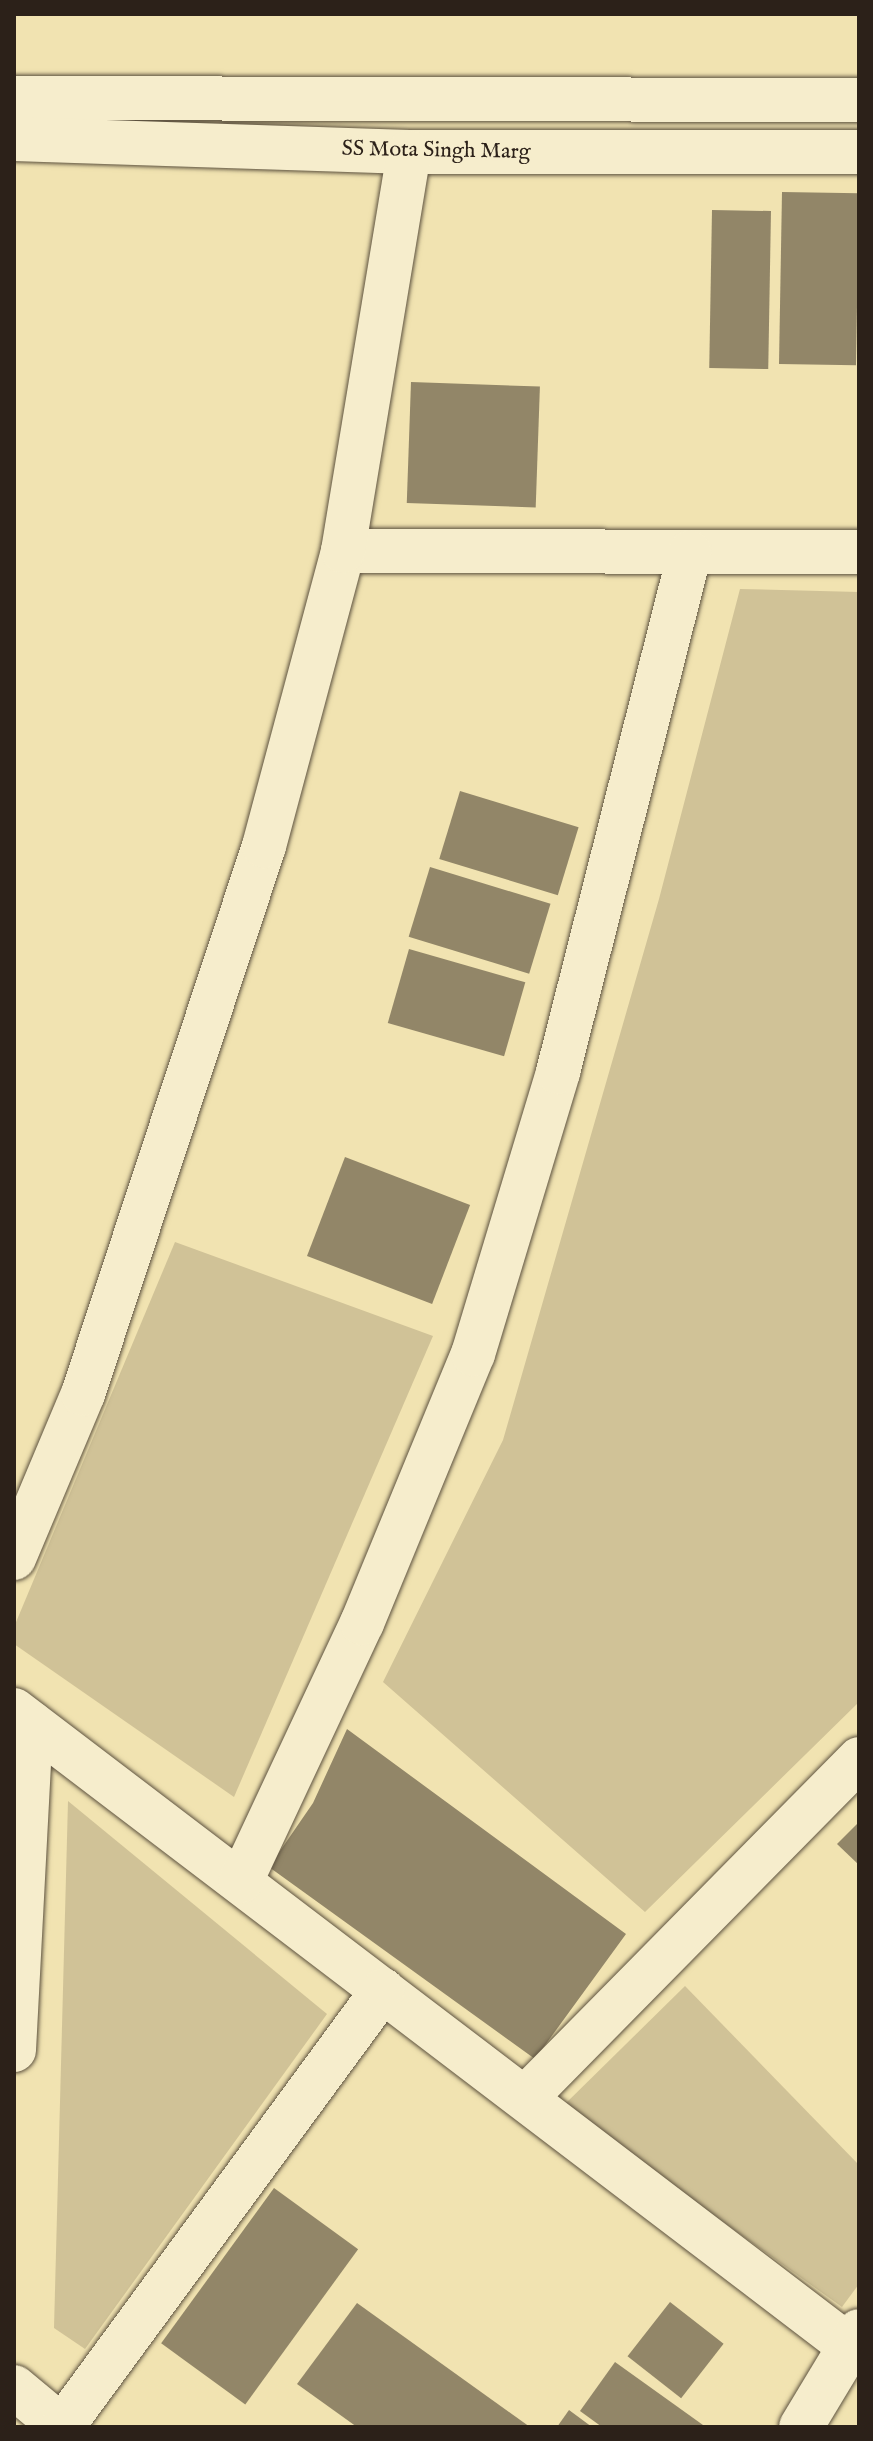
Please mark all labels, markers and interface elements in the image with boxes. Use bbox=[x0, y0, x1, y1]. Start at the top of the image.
street label: SS Mota Singh Marg bbox=[341, 136, 531, 166]

